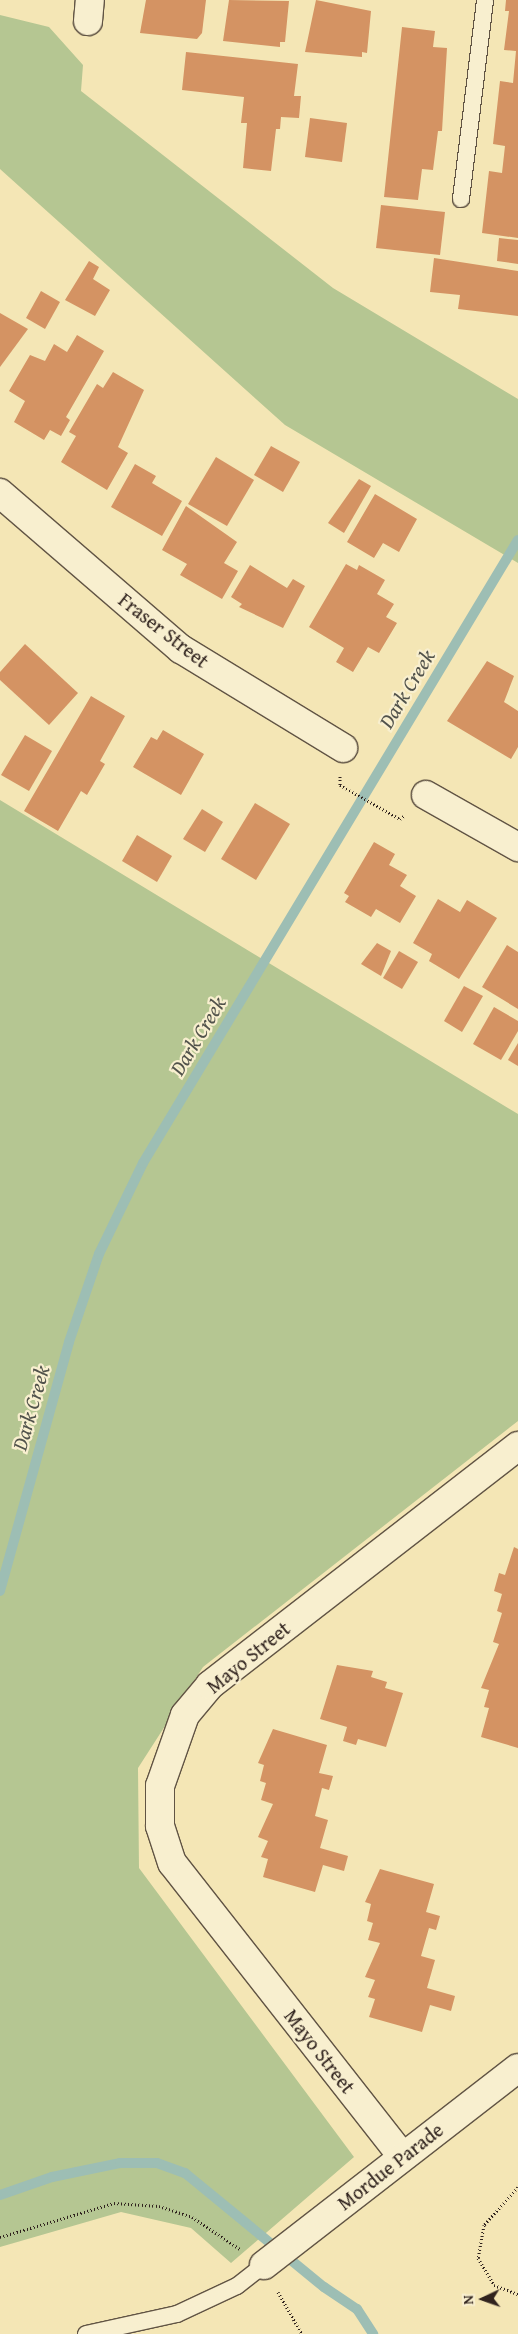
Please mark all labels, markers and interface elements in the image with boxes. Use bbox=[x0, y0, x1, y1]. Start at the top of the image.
street label: Fraser Street bbox=[114, 587, 214, 673]
water label: Dark Creek bbox=[374, 645, 440, 733]
water label: Dark Creek bbox=[165, 992, 231, 1080]
water label: Dark Creek bbox=[7, 1363, 55, 1453]
street label: Mayo Street bbox=[201, 1616, 295, 1698]
street label: Mayo Street bbox=[280, 2004, 360, 2098]
street label: Mordue Parade bbox=[332, 2117, 448, 2215]
north arrow bbox=[458, 2274, 508, 2324]
text: N bbox=[458, 2295, 478, 2305]

